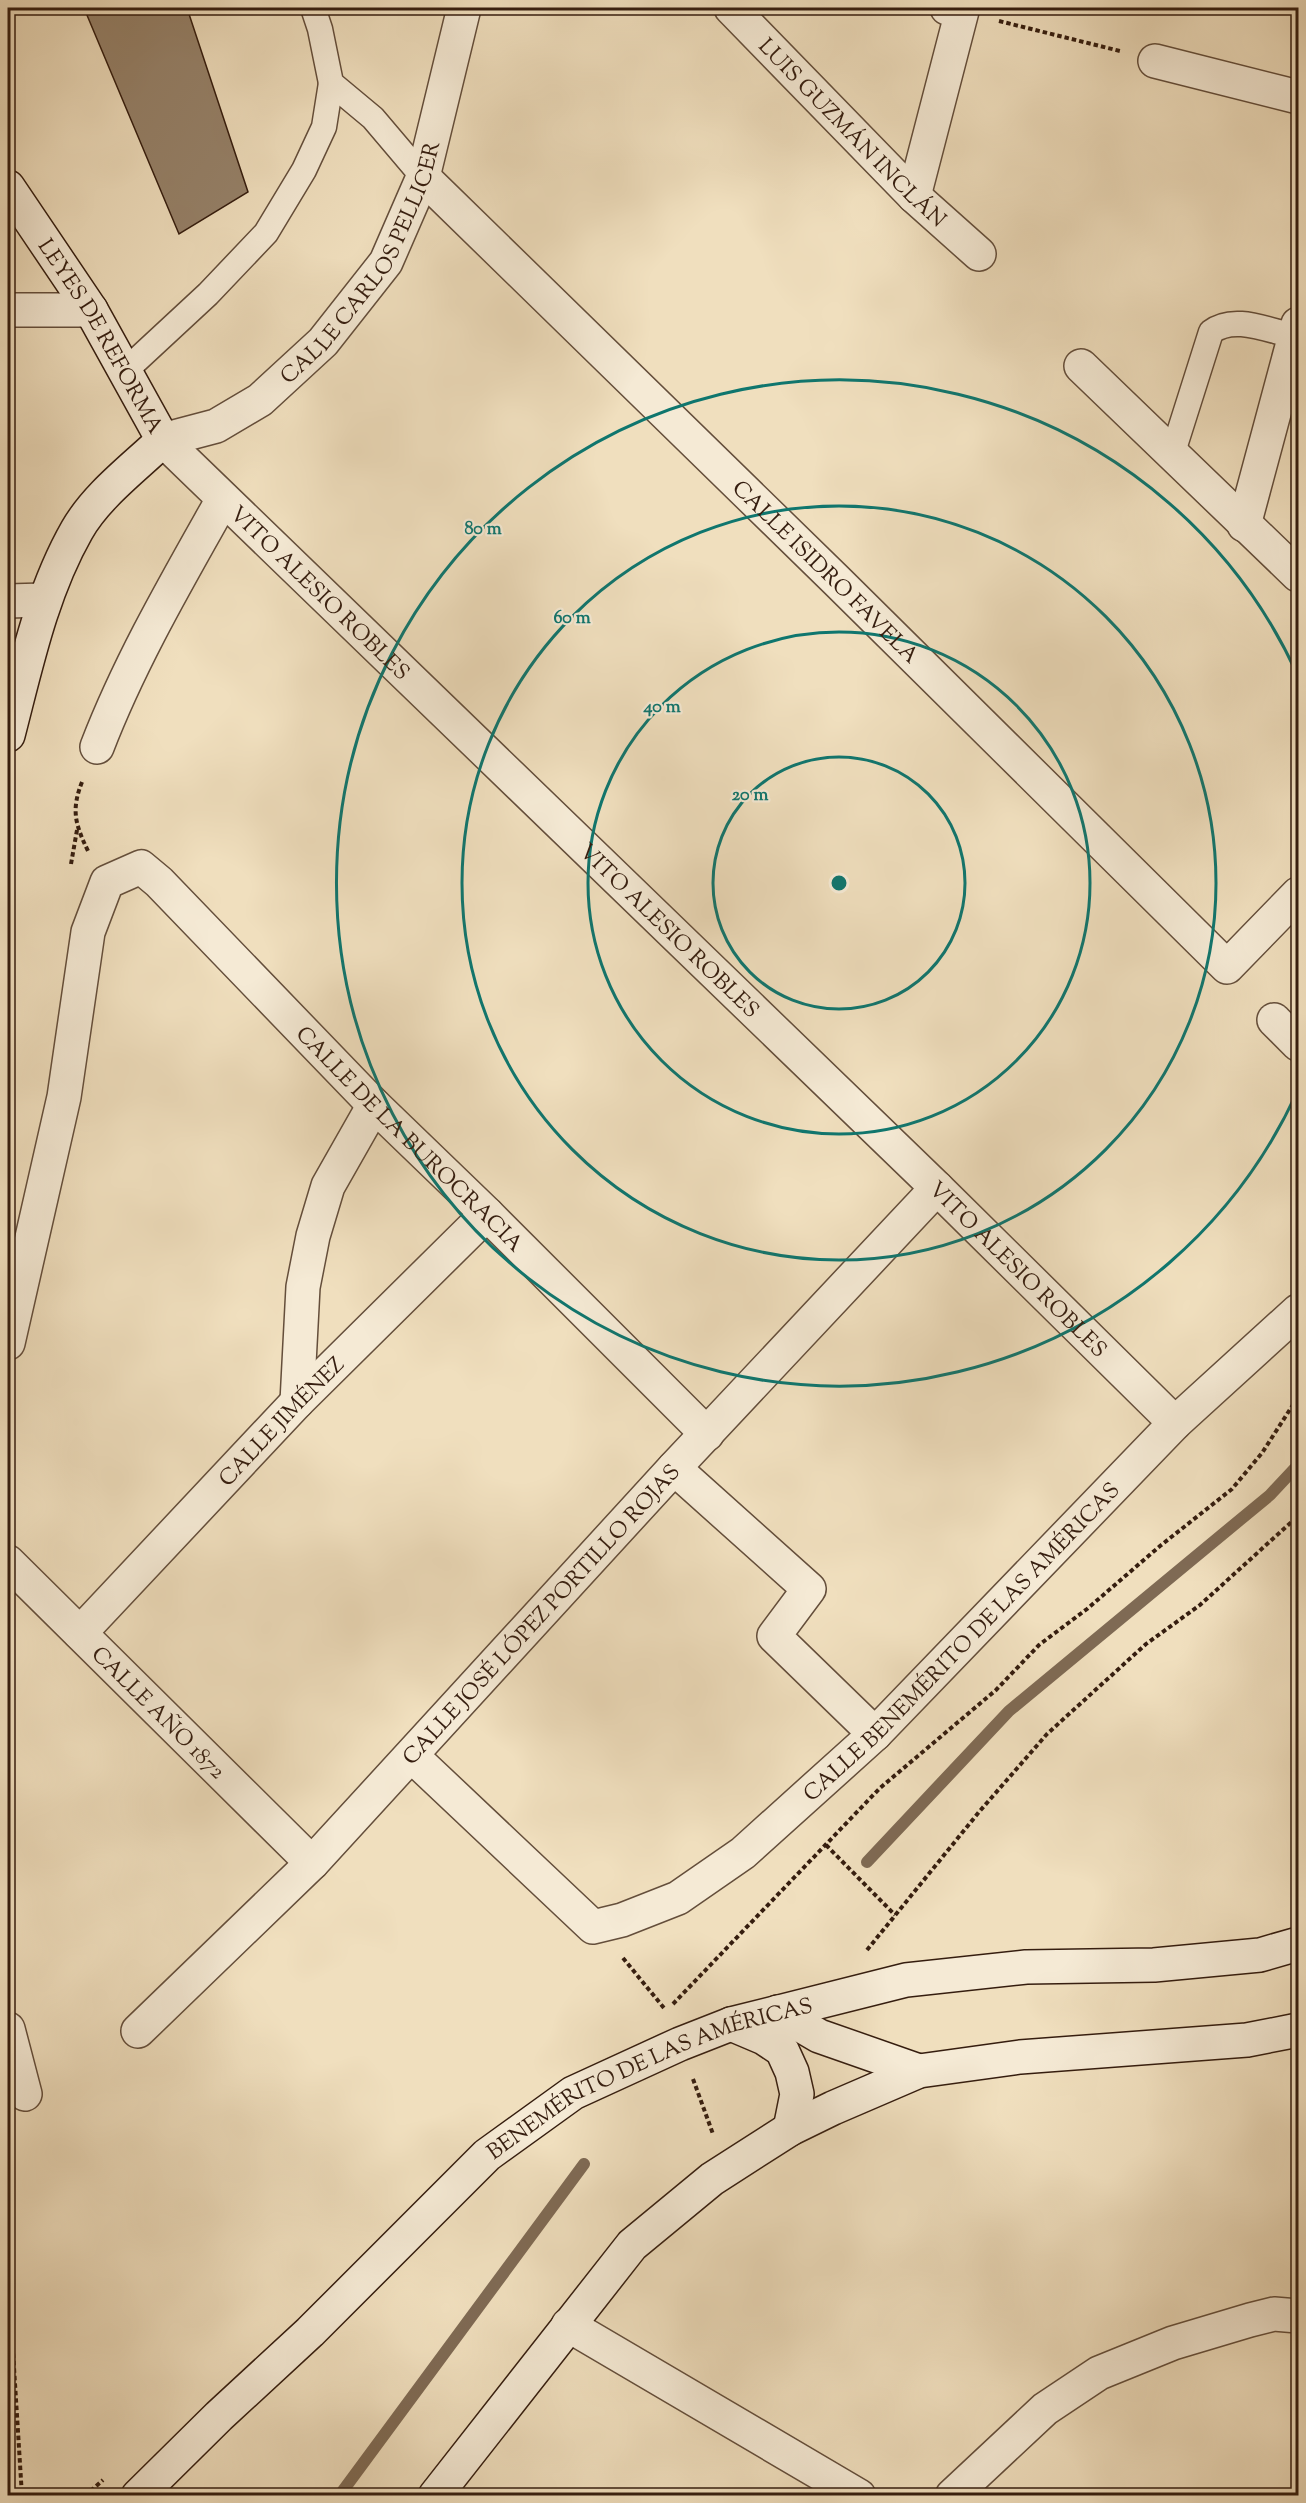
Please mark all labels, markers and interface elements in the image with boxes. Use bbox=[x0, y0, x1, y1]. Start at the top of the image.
street label: LUIS GUZMÁN INCLÁN bbox=[750, 32, 952, 236]
street label: CALLE CARLOS PELLICER bbox=[274, 138, 450, 393]
street label: LEYES DE REFORMA bbox=[28, 233, 170, 441]
street label: CALLE ISIDRO FAVELA bbox=[724, 474, 925, 673]
street label: VITO ALESIO ROBLES bbox=[221, 500, 416, 689]
text: 80 m bbox=[464, 517, 502, 543]
text: 60 m bbox=[553, 606, 591, 632]
text: 40 m bbox=[642, 695, 681, 721]
text: 20 m bbox=[732, 783, 768, 809]
street label: VITO ALESIO ROBLES bbox=[571, 837, 765, 1027]
centre of rings bbox=[829, 873, 849, 893]
street label: CALLE DE LA BUROCRACIA bbox=[287, 1020, 529, 1261]
street label: VITO ALESIO ROBLES bbox=[920, 1175, 1113, 1366]
street label: CALLE JIMÉNEZ bbox=[212, 1351, 353, 1495]
street label: CALLE JOSÉ LÓPEZ PORTILLO ROJAS bbox=[396, 1458, 689, 1773]
street label: CALLE BENEMÉRITO DE LAS AMÉRICAS bbox=[797, 1476, 1129, 1810]
street label: CALLE AÑO 1872 bbox=[83, 1640, 232, 1788]
street label: BENEMÉRITO DE LAS AMÉRICAS bbox=[481, 1991, 816, 2169]

